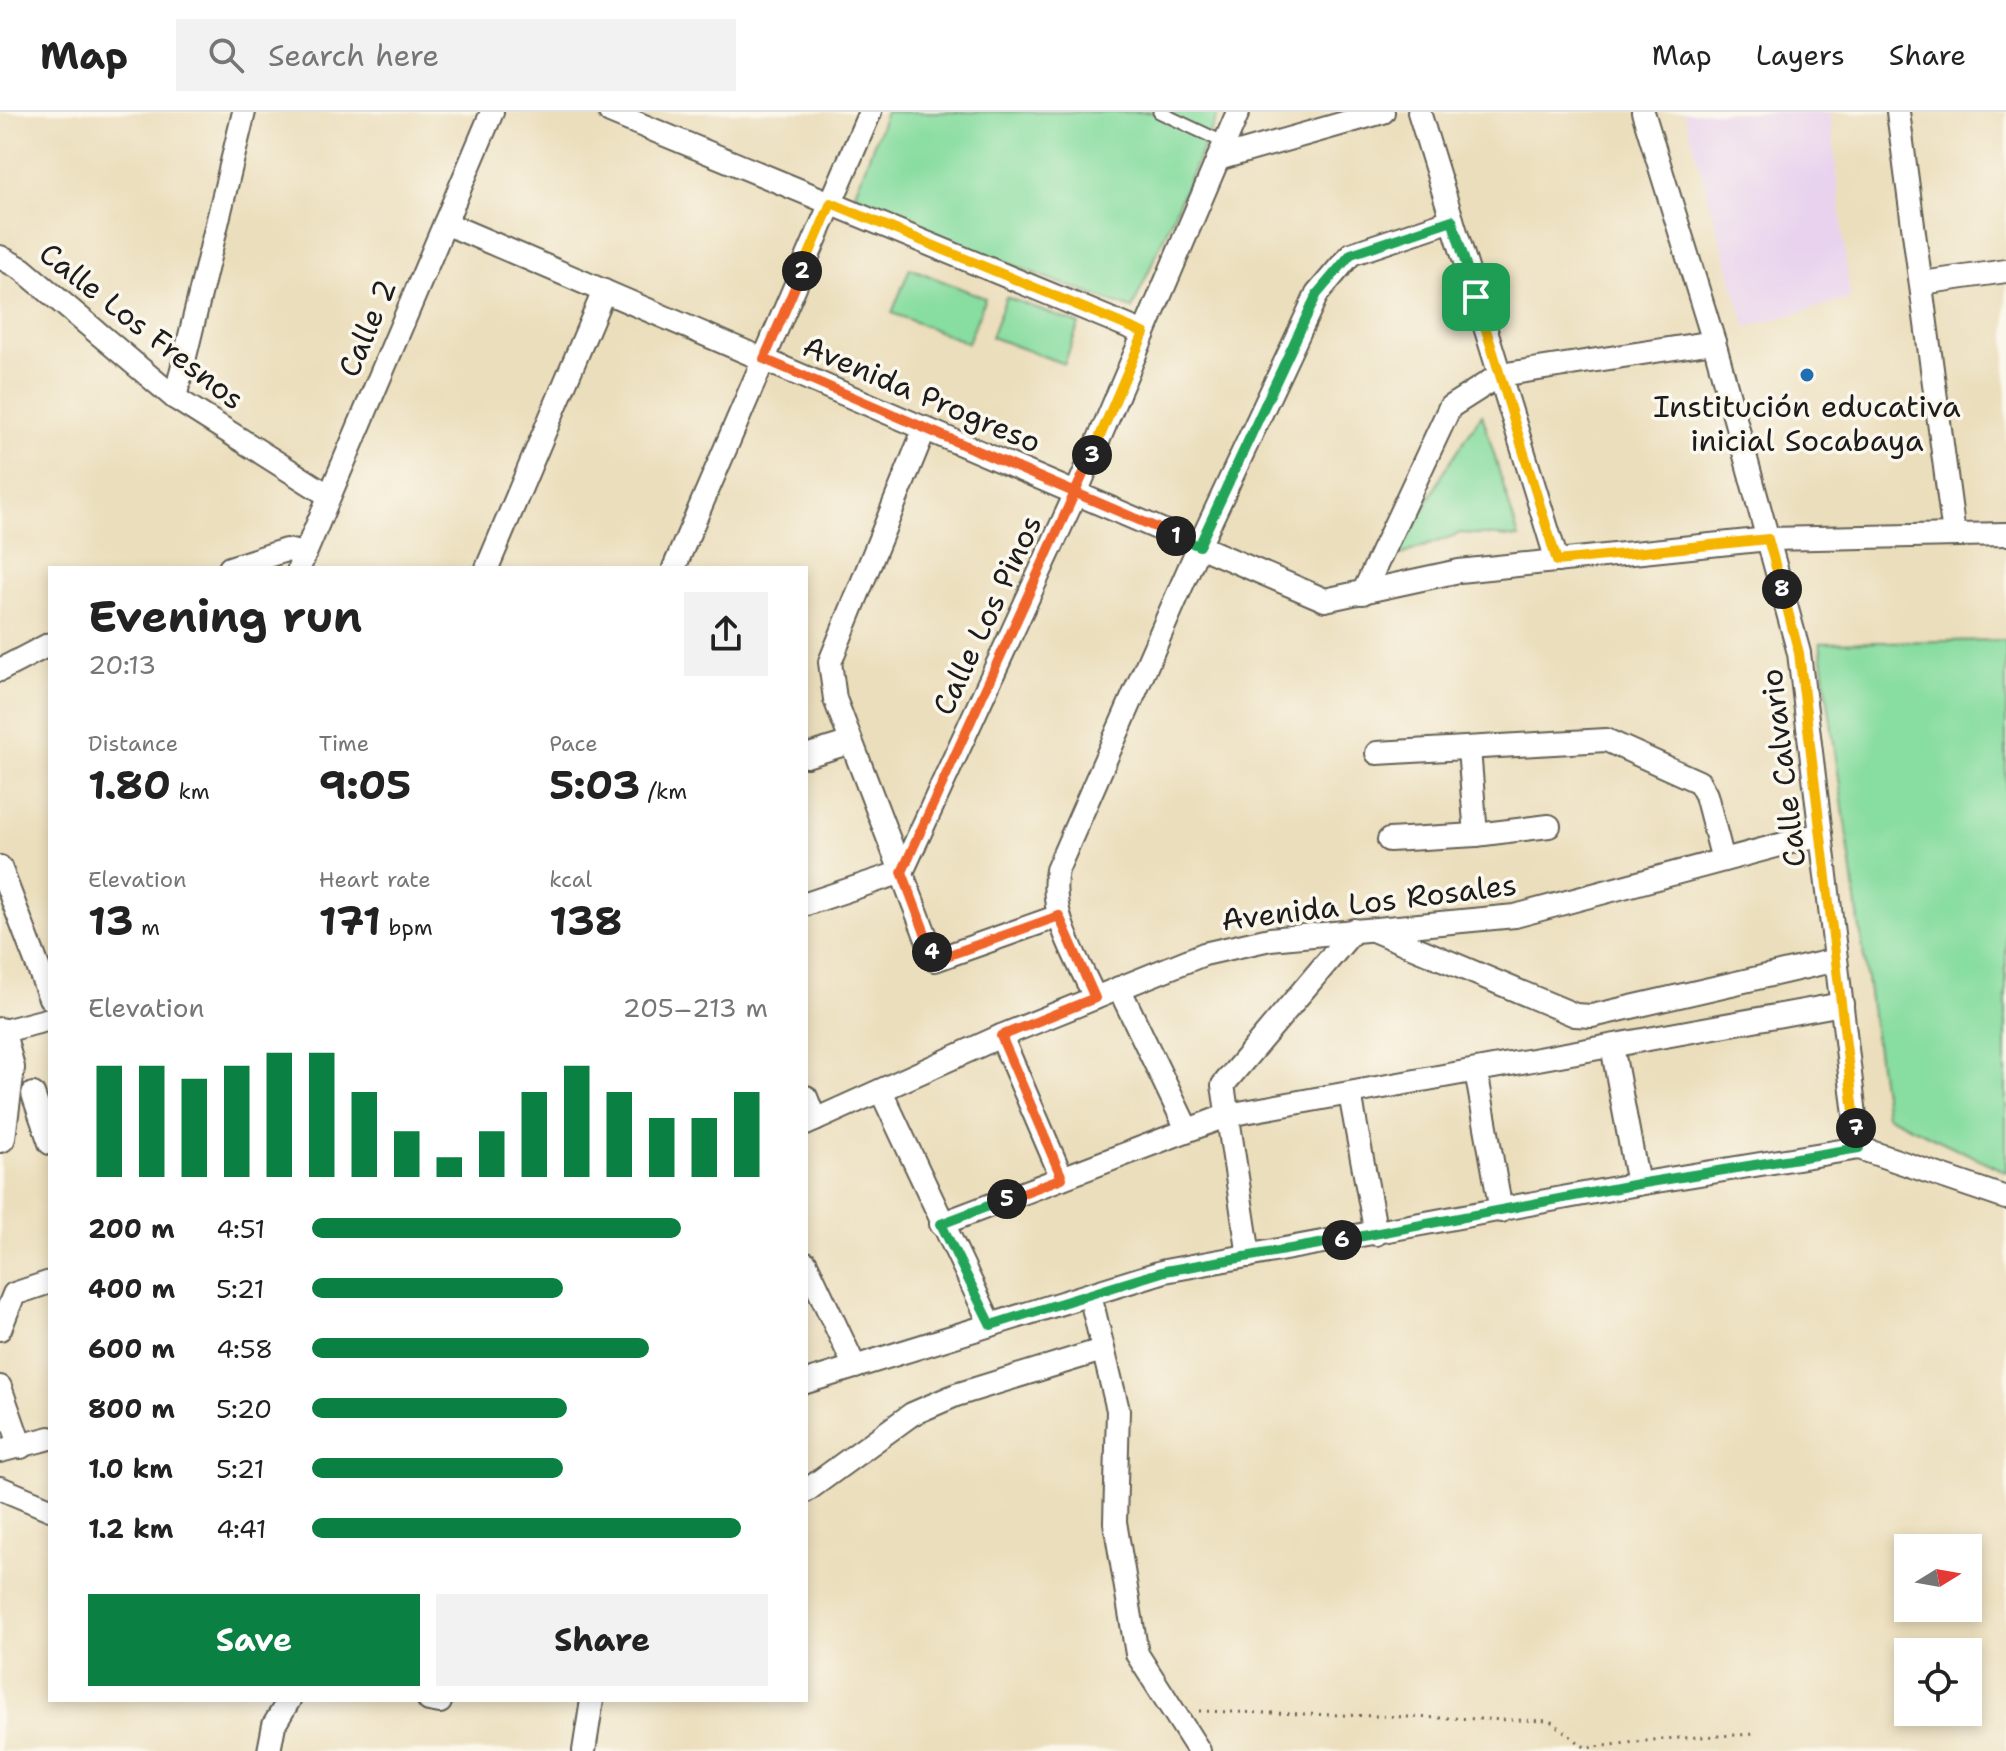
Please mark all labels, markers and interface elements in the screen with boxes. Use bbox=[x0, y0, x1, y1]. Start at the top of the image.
search box bbox=[176, 19, 736, 91]
text: Map bbox=[40, 30, 128, 81]
icon: search bbox=[204, 33, 248, 77]
text: Search here bbox=[268, 35, 439, 76]
text: Map bbox=[1652, 36, 1712, 74]
text: Layers bbox=[1756, 36, 1845, 74]
text: Share bbox=[1889, 36, 1966, 74]
street label: Calle Los Fresnos bbox=[31, 233, 253, 419]
pin: 2 bbox=[782, 251, 822, 291]
text: 2 bbox=[794, 256, 810, 285]
pin bbox=[1442, 263, 1510, 331]
street label: Calle 2 bbox=[328, 273, 406, 383]
icon: arrive bbox=[1454, 275, 1498, 319]
street label: Avenida Progreso bbox=[797, 325, 1047, 463]
marker: Institución educativa inicial Socabaya bbox=[1798, 366, 1816, 384]
place label: Institución educativa inicial Socabaya bbox=[1653, 386, 1961, 461]
pin: 3 bbox=[1072, 435, 1112, 475]
text: 3 bbox=[1084, 440, 1100, 469]
street label: Calle Los Pinos bbox=[923, 508, 1051, 722]
pin: 1 bbox=[1156, 516, 1196, 556]
text: 1 bbox=[1171, 521, 1181, 550]
pin: 8 bbox=[1762, 569, 1802, 609]
text: 8 bbox=[1774, 574, 1790, 603]
text: Evening run bbox=[88, 587, 362, 646]
button: share bbox=[684, 592, 768, 676]
text: 20:13 bbox=[88, 647, 156, 682]
street label: Calle Calvario bbox=[1750, 666, 1816, 870]
text: Distance bbox=[88, 729, 178, 758]
text: Time bbox=[319, 729, 369, 758]
text: Pace bbox=[549, 729, 598, 758]
text: 1.80 bbox=[88, 758, 171, 812]
text: 9:05 bbox=[319, 758, 411, 812]
text: 5:03 bbox=[549, 758, 640, 812]
text: km bbox=[171, 777, 210, 806]
text: /km bbox=[640, 777, 687, 806]
street label: Avenida Los Rosales bbox=[1219, 864, 1519, 940]
text: Elevation bbox=[88, 865, 186, 894]
text: Heart rate bbox=[319, 865, 431, 894]
text: kcal bbox=[549, 865, 592, 894]
text: 13 bbox=[88, 894, 133, 948]
text: 171 bbox=[319, 894, 381, 948]
text: 138 bbox=[549, 894, 623, 948]
text: m bbox=[133, 913, 160, 942]
text: bpm bbox=[381, 913, 433, 942]
pin: 4 bbox=[912, 932, 952, 972]
text: 4 bbox=[924, 937, 940, 966]
text: Elevation bbox=[88, 990, 204, 1025]
text: 205–213 m bbox=[623, 990, 768, 1025]
pin: 7 bbox=[1836, 1108, 1876, 1148]
text: 7 bbox=[1848, 1113, 1864, 1142]
pin: 5 bbox=[987, 1179, 1027, 1219]
text: 5 bbox=[1000, 1184, 1014, 1213]
text: 200 m bbox=[88, 1211, 175, 1246]
text: 4:51 bbox=[216, 1211, 265, 1246]
pin: 6 bbox=[1322, 1220, 1362, 1260]
text: 6 bbox=[1334, 1225, 1350, 1254]
text: 400 m bbox=[88, 1271, 175, 1306]
text: 5:21 bbox=[216, 1271, 265, 1306]
text: 600 m bbox=[88, 1331, 175, 1366]
text: 4:58 bbox=[216, 1331, 273, 1366]
text: 800 m bbox=[88, 1391, 175, 1426]
text: 5:20 bbox=[216, 1391, 272, 1426]
text: 1.0 km bbox=[88, 1451, 173, 1486]
text: 5:21 bbox=[216, 1451, 265, 1486]
text: 1.2 km bbox=[88, 1511, 173, 1546]
text: 4:41 bbox=[216, 1511, 267, 1546]
north arrow bbox=[1894, 1534, 1982, 1622]
map controls bbox=[1894, 1534, 1982, 1726]
button: Save bbox=[88, 1594, 420, 1686]
button: Share bbox=[436, 1594, 768, 1686]
button: locate bbox=[1894, 1638, 1982, 1726]

